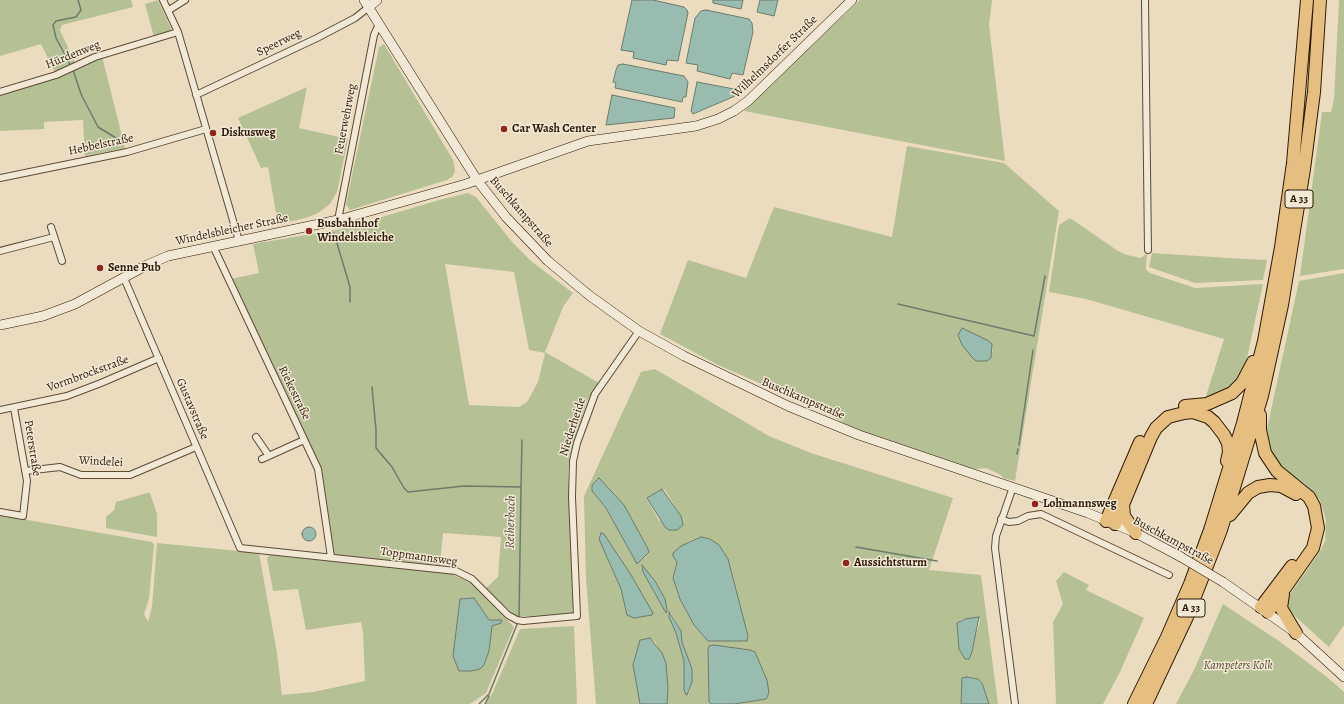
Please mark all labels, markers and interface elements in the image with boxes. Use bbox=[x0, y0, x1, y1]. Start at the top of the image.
street label: Wilhelmsdorfer Straße bbox=[730, 13, 820, 101]
street label: Speerweg bbox=[254, 26, 304, 60]
street label: Hürdenweg bbox=[44, 38, 102, 72]
street label: Feuerwehrweg bbox=[332, 82, 360, 156]
place label: Car Wash Center bbox=[512, 122, 596, 136]
marker: Car Wash Center bbox=[499, 124, 509, 134]
place label: Diskusweg bbox=[221, 126, 276, 140]
marker: Diskusweg bbox=[208, 128, 218, 138]
street label: Hebbelstraße bbox=[67, 131, 135, 159]
street label: Buschkampstraße bbox=[486, 174, 556, 250]
road number: A 33 bbox=[1285, 190, 1313, 208]
street label: Windelsbleicher Straße bbox=[174, 211, 290, 249]
place label: Busbahnhof Windelsbleiche bbox=[317, 217, 394, 245]
marker: Busbahnhof Windelsbleiche bbox=[304, 226, 314, 236]
place label: Senne Pub bbox=[108, 261, 161, 275]
marker: Senne Pub bbox=[95, 263, 105, 273]
street label: Vormbrockstraße bbox=[45, 353, 131, 395]
street label: Riekestraße bbox=[275, 364, 313, 422]
street label: Buschkampstraße bbox=[759, 375, 847, 423]
street label: Gustavstraße bbox=[173, 376, 211, 442]
street label: Niederheide bbox=[557, 396, 589, 458]
street label: Peterstraße bbox=[20, 419, 44, 477]
street label: Windelei bbox=[79, 454, 123, 470]
water label: Reiherbach bbox=[503, 495, 519, 549]
place label: Lohmannsweg bbox=[1043, 497, 1117, 511]
marker: Lohmannsweg bbox=[1030, 499, 1040, 509]
street label: Buschkampstraße bbox=[1130, 514, 1216, 568]
street label: Toppmannsweg bbox=[380, 544, 458, 570]
place label: Aussichtsturm bbox=[854, 556, 927, 570]
marker: Aussichtsturm bbox=[841, 558, 851, 568]
road number: A 33 bbox=[1177, 599, 1205, 617]
park label: Kampeters Kolk bbox=[1203, 659, 1273, 673]

